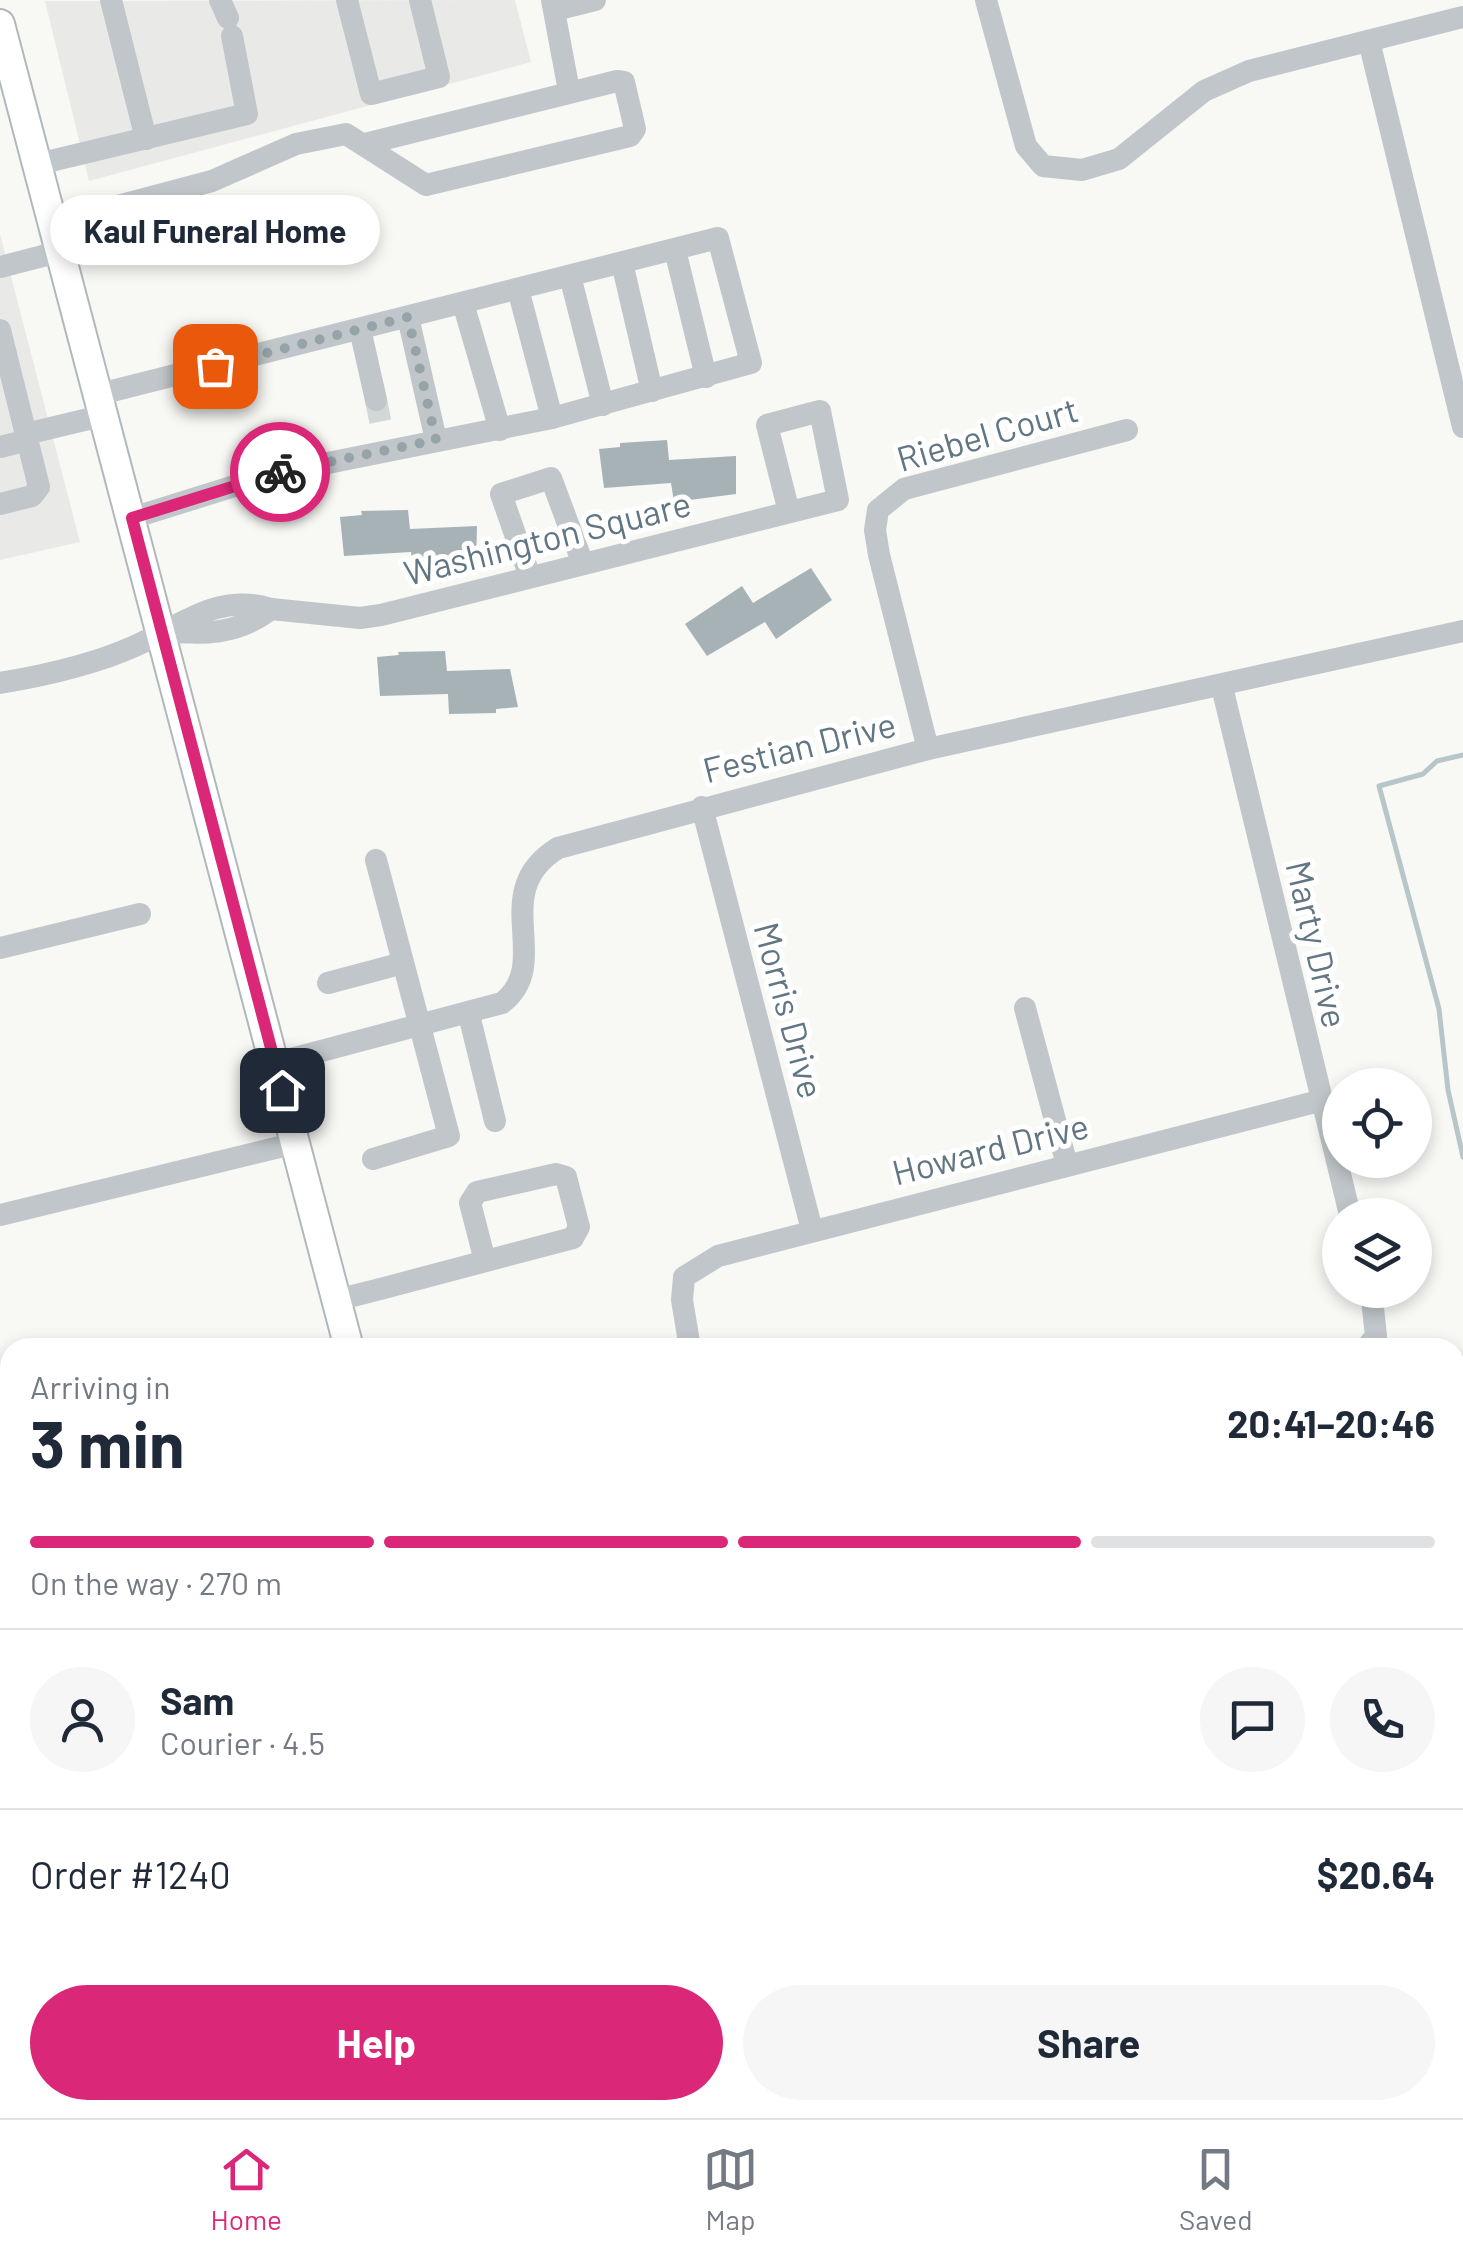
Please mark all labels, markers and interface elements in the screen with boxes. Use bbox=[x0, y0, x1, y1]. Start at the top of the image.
callout: Kaul Funeral Home bbox=[50, 196, 380, 266]
text: Kaul Funeral Home bbox=[84, 211, 346, 249]
pin bbox=[173, 324, 258, 409]
icon: bag bbox=[188, 339, 243, 394]
street label: Riebel Court bbox=[892, 387, 1082, 479]
courier bbox=[230, 422, 330, 522]
icon: bike bbox=[253, 445, 308, 500]
street label: Washington Square bbox=[399, 481, 695, 593]
street label: Festian Drive bbox=[698, 702, 900, 790]
street label: Marty Drive bbox=[1278, 856, 1358, 1032]
street label: Morris Drive bbox=[746, 917, 834, 1103]
pin bbox=[240, 1048, 325, 1133]
icon: home bbox=[255, 1063, 310, 1118]
map controls bbox=[1322, 1068, 1432, 1308]
button: locate bbox=[1322, 1068, 1432, 1178]
street label: Howard Drive bbox=[888, 1103, 1092, 1193]
button: layers bbox=[1322, 1198, 1432, 1308]
text: Arriving in bbox=[30, 1367, 170, 1405]
text: 20:41–20:46 bbox=[1227, 1400, 1435, 1446]
text: 3 min bbox=[30, 1403, 185, 1481]
text: On the way · 270 m bbox=[30, 1563, 282, 1601]
button: person bbox=[30, 1667, 135, 1772]
button: chat bbox=[1200, 1667, 1305, 1772]
button: phone bbox=[1330, 1667, 1435, 1772]
text: Sam bbox=[160, 1677, 234, 1723]
text: Courier · 4.5 bbox=[160, 1723, 325, 1761]
text: Order #1240 bbox=[30, 1851, 231, 1897]
text: $20.64 bbox=[1317, 1851, 1435, 1897]
button: Help bbox=[30, 1985, 723, 2100]
button: Share bbox=[743, 1985, 1435, 2100]
tab: Home bbox=[211, 2142, 282, 2236]
tab: Map bbox=[703, 2142, 758, 2236]
tab: Saved bbox=[1179, 2142, 1252, 2236]

